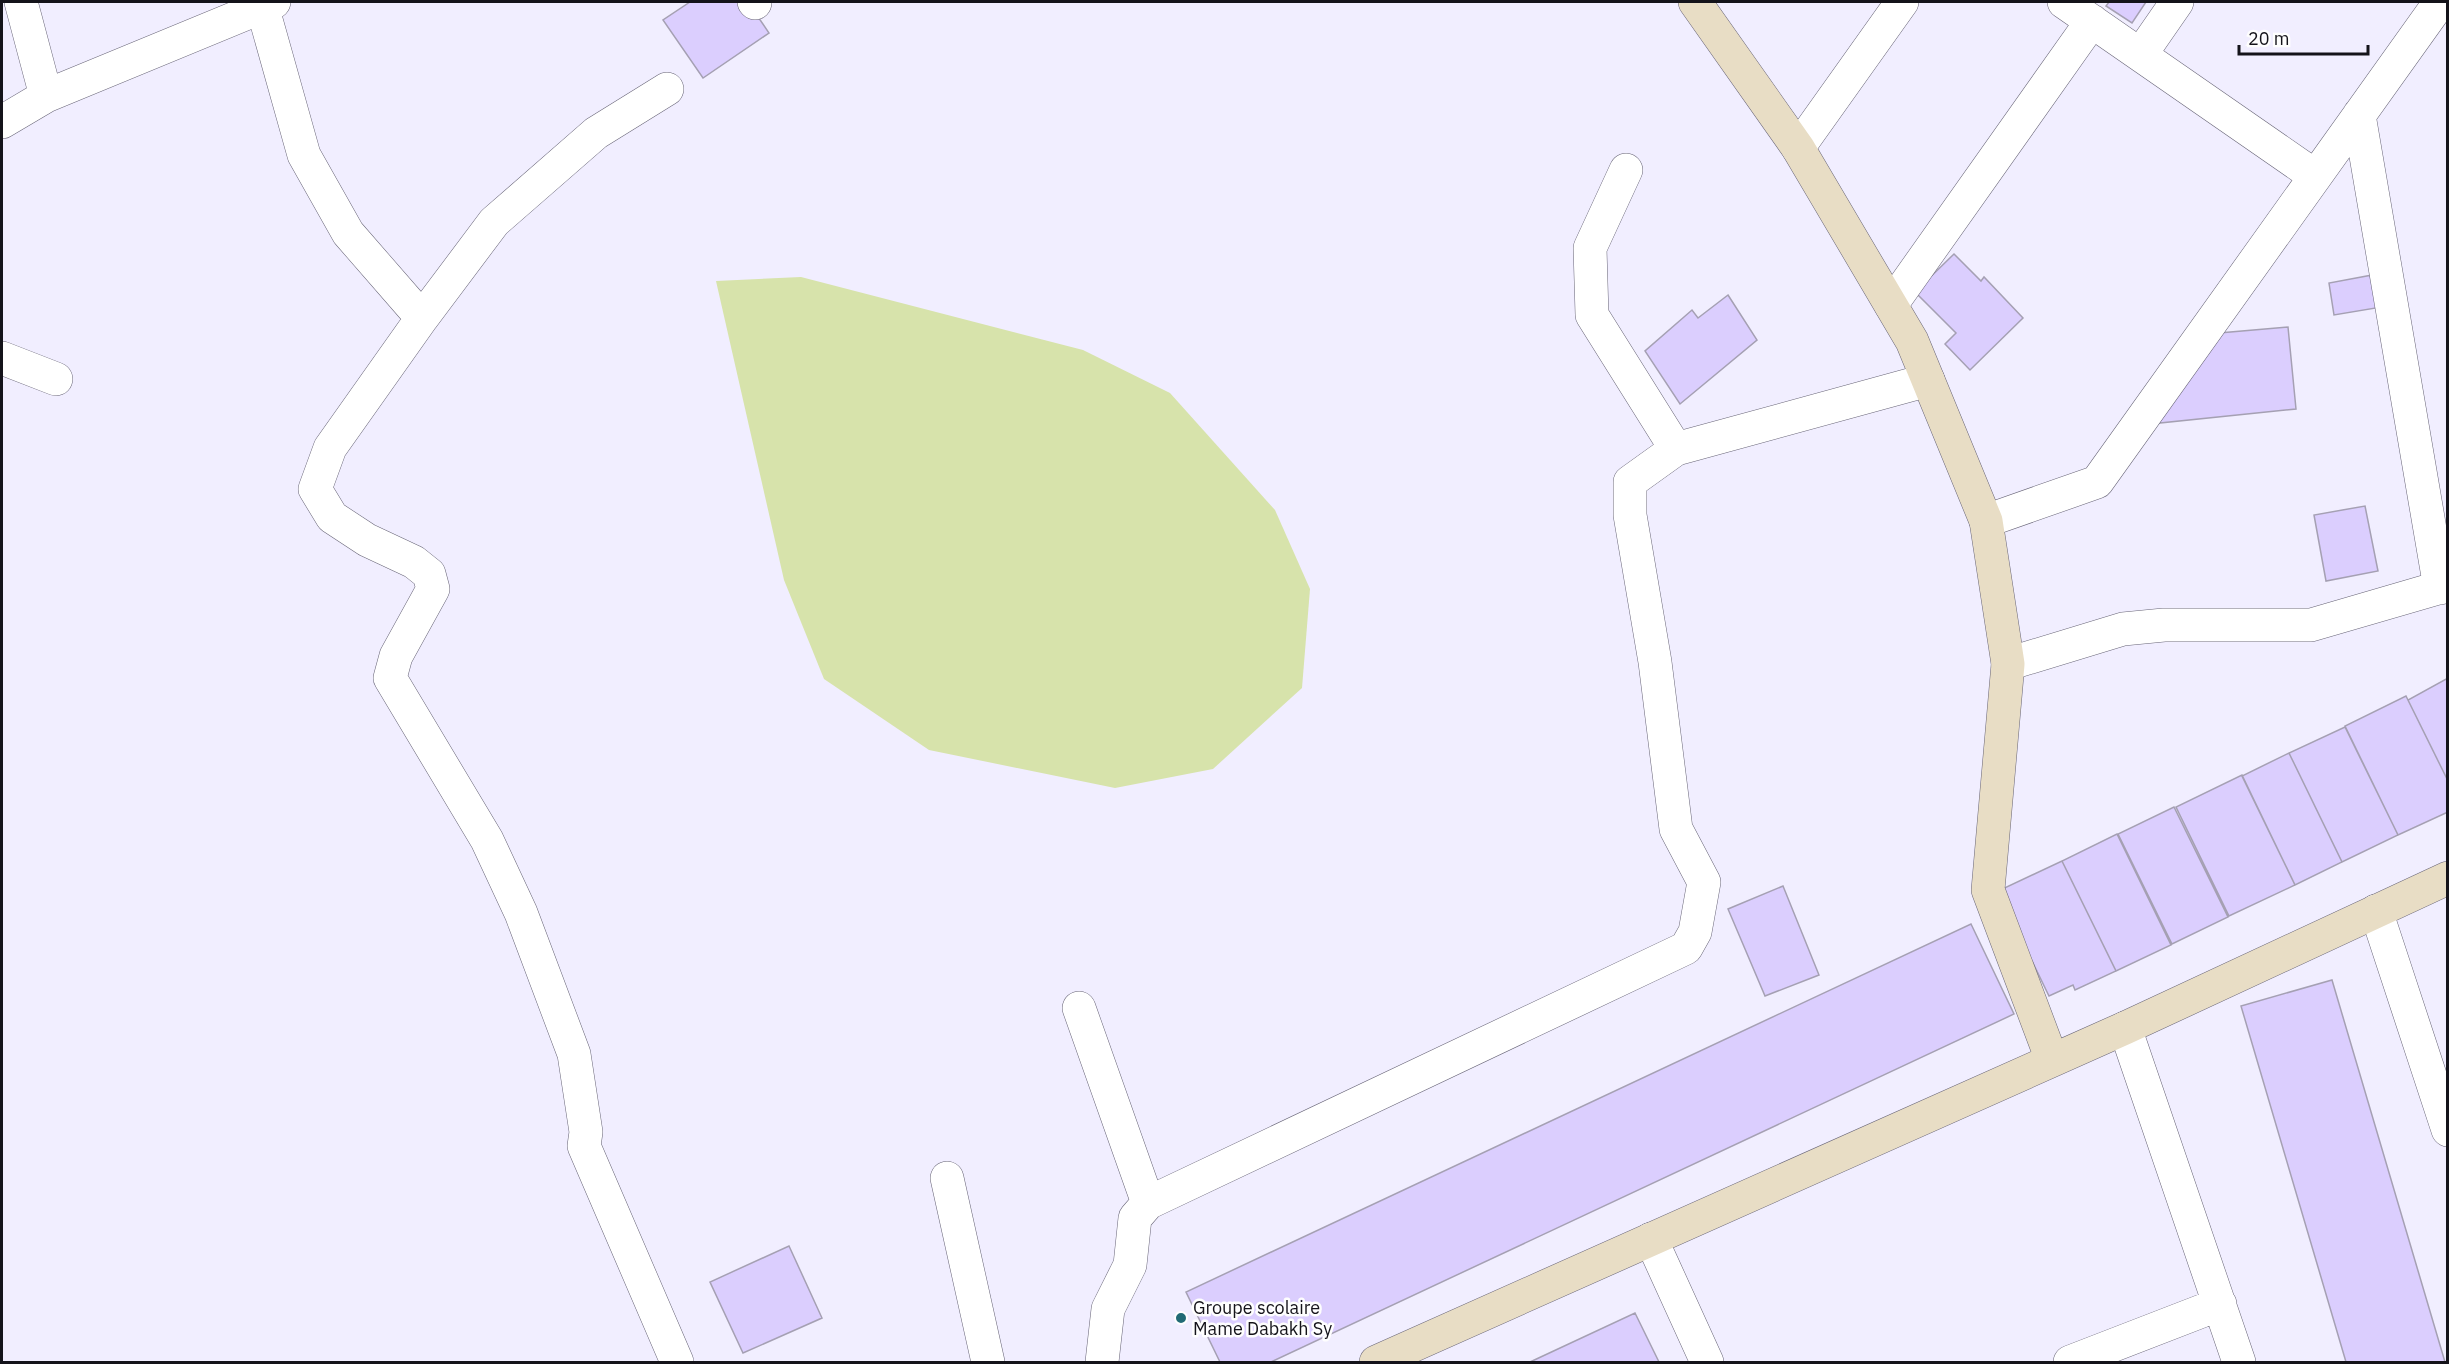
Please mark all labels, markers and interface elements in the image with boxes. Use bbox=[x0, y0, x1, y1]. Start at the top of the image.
scale bar bbox=[2239, 18, 2368, 56]
text: 20 m bbox=[2248, 27, 2290, 50]
place label: Groupe scolaire Mame Dabakh Sy bbox=[1193, 1296, 1332, 1340]
marker: Groupe scolaire Mame Dabakh Sy bbox=[1174, 1311, 1188, 1325]

